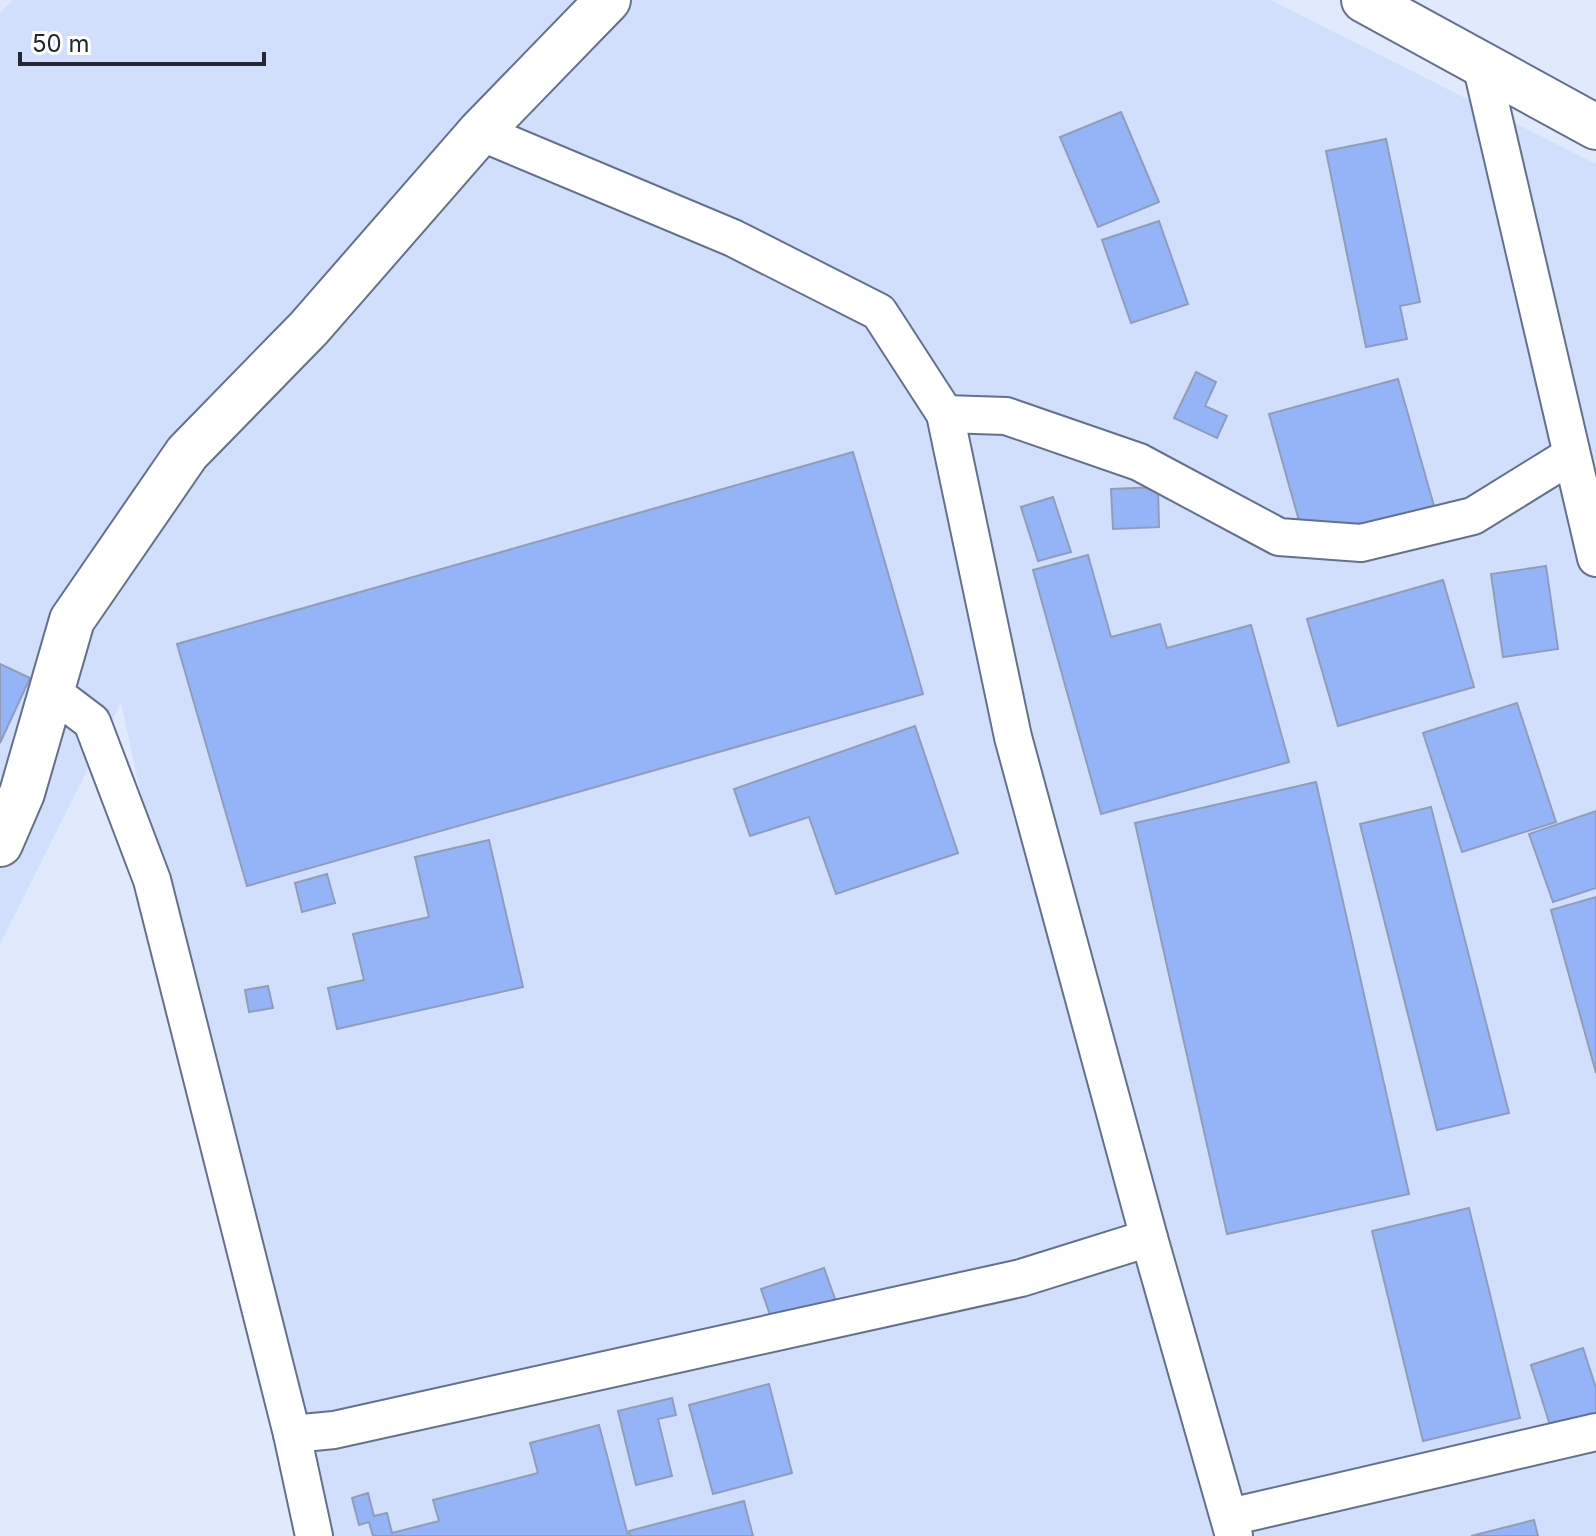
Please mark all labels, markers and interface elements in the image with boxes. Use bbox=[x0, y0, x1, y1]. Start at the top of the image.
scale bar bbox=[20, 16, 264, 66]
text: 50 m bbox=[32, 29, 90, 58]

